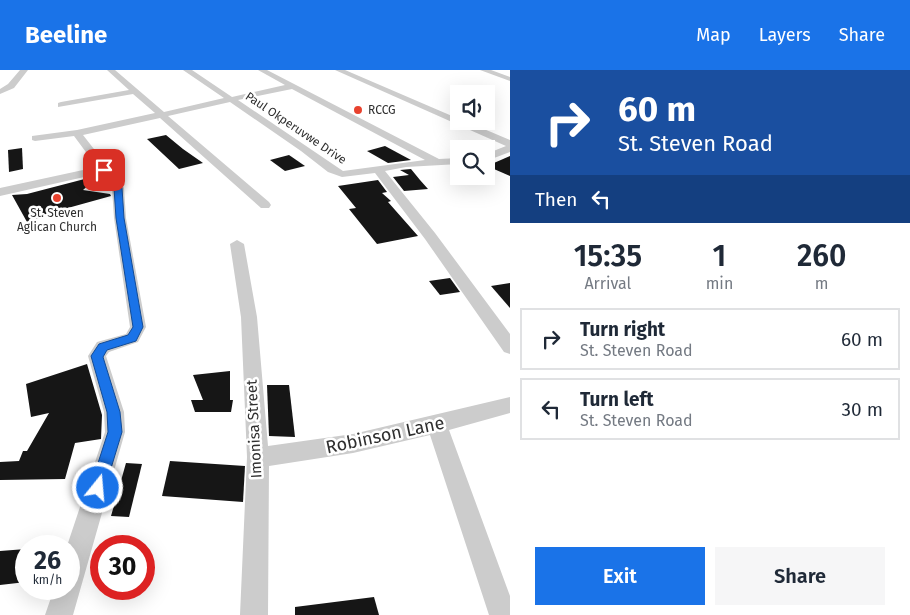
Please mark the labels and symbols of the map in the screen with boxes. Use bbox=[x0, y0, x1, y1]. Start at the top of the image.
street label: Paul Okperuvwe Drive bbox=[243, 89, 349, 167]
place label: RCCG bbox=[368, 103, 396, 117]
marker: RCCG bbox=[352, 104, 364, 116]
pin bbox=[83, 149, 125, 191]
marker: St. Steven Aglican Church bbox=[51, 192, 63, 204]
place label: St. Steven Aglican Church bbox=[17, 206, 97, 234]
street label: Imonisa Street bbox=[242, 379, 266, 479]
street label: Robinson Lane bbox=[324, 412, 446, 458]
position arrow bbox=[71, 461, 123, 513]
speed limit sign: 30 bbox=[90, 535, 155, 600]

